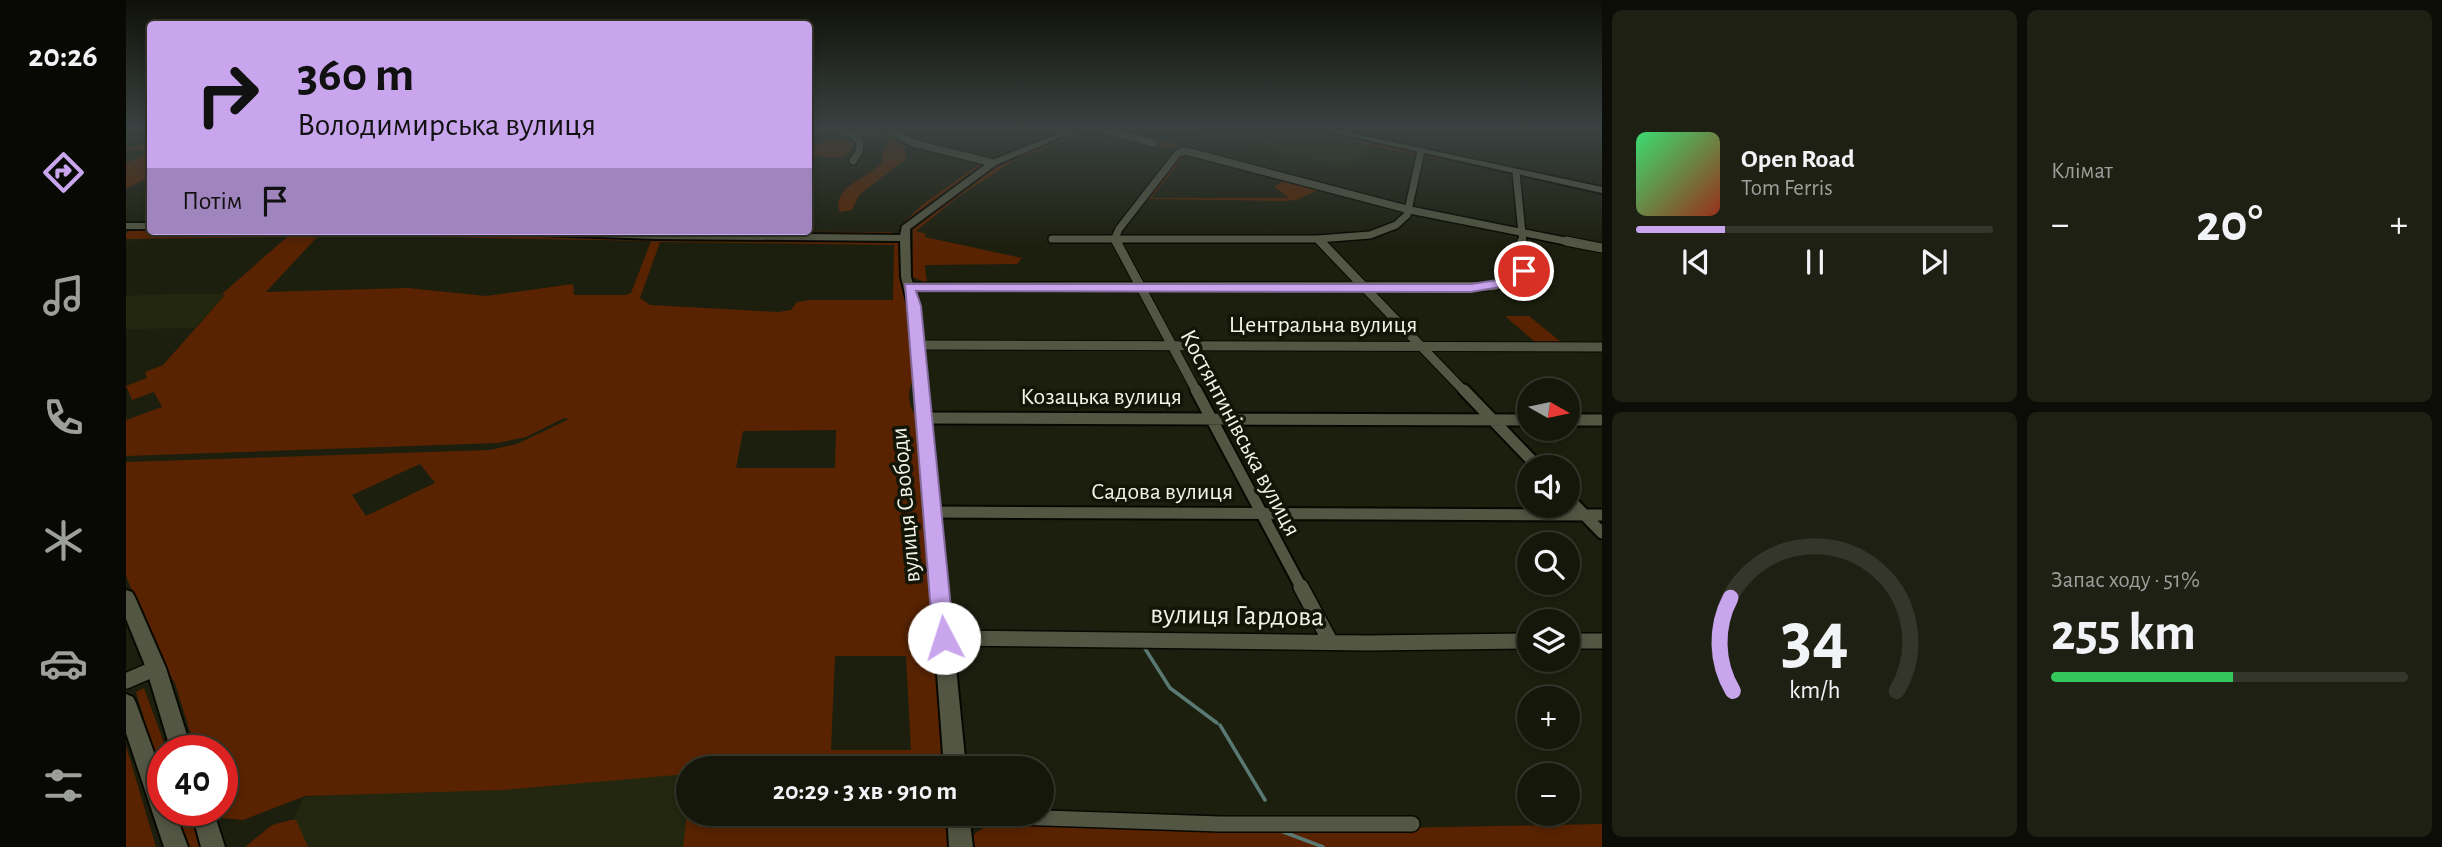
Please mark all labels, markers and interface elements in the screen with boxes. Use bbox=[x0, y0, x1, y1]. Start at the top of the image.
text: 20:26 bbox=[28, 40, 98, 72]
icon: right bbox=[182, 49, 273, 140]
text: 360 m bbox=[297, 51, 414, 100]
text: Володимирська вулиця bbox=[297, 109, 596, 141]
text: Open Road bbox=[1741, 146, 1855, 172]
icon: directions bbox=[39, 148, 88, 197]
text: Клімат bbox=[2051, 160, 2113, 183]
text: Tom Ferris bbox=[1741, 177, 1833, 200]
icon: arrive bbox=[256, 182, 294, 220]
text: Потім bbox=[182, 188, 242, 214]
text: 20° bbox=[2196, 198, 2263, 250]
text: − bbox=[2051, 206, 2069, 244]
text: + bbox=[2390, 206, 2408, 244]
pin bbox=[1494, 241, 1554, 301]
icon: previous bbox=[1677, 243, 1715, 281]
icon: pause bbox=[1796, 243, 1834, 281]
icon: next bbox=[1915, 243, 1953, 281]
icon: arrive bbox=[1505, 252, 1543, 290]
icon: music bbox=[39, 271, 88, 320]
street label: Центральна вулиця bbox=[1229, 313, 1417, 337]
street label: Костянтинівська вулиця bbox=[1175, 326, 1305, 540]
north arrow bbox=[1517, 378, 1580, 441]
map controls bbox=[1517, 378, 1580, 826]
street label: Козацька вулиця bbox=[1020, 385, 1182, 409]
icon: phone bbox=[39, 393, 88, 442]
street label: вулиця Свободи bbox=[887, 426, 925, 584]
button: sound bbox=[1517, 455, 1580, 518]
street label: Садова вулиця bbox=[1091, 480, 1233, 504]
icon: climate bbox=[39, 516, 88, 565]
button: search bbox=[1517, 532, 1580, 595]
text: Запас ходу · 51% bbox=[2051, 569, 2200, 592]
street label: вулиця Гардова bbox=[1150, 600, 1324, 632]
position arrow bbox=[907, 601, 981, 675]
text: 34 bbox=[1781, 603, 1849, 676]
text: 255 km bbox=[2051, 607, 2196, 659]
button: layers bbox=[1517, 609, 1580, 672]
icon: car bbox=[39, 639, 88, 688]
text: km/h bbox=[1789, 677, 1840, 702]
button: + bbox=[1517, 686, 1580, 749]
speed limit sign: 40 bbox=[147, 735, 238, 826]
icon: filters bbox=[39, 761, 88, 810]
button: − bbox=[1517, 763, 1580, 826]
text: 20:29 · 3 хв · 910 m bbox=[773, 778, 957, 804]

